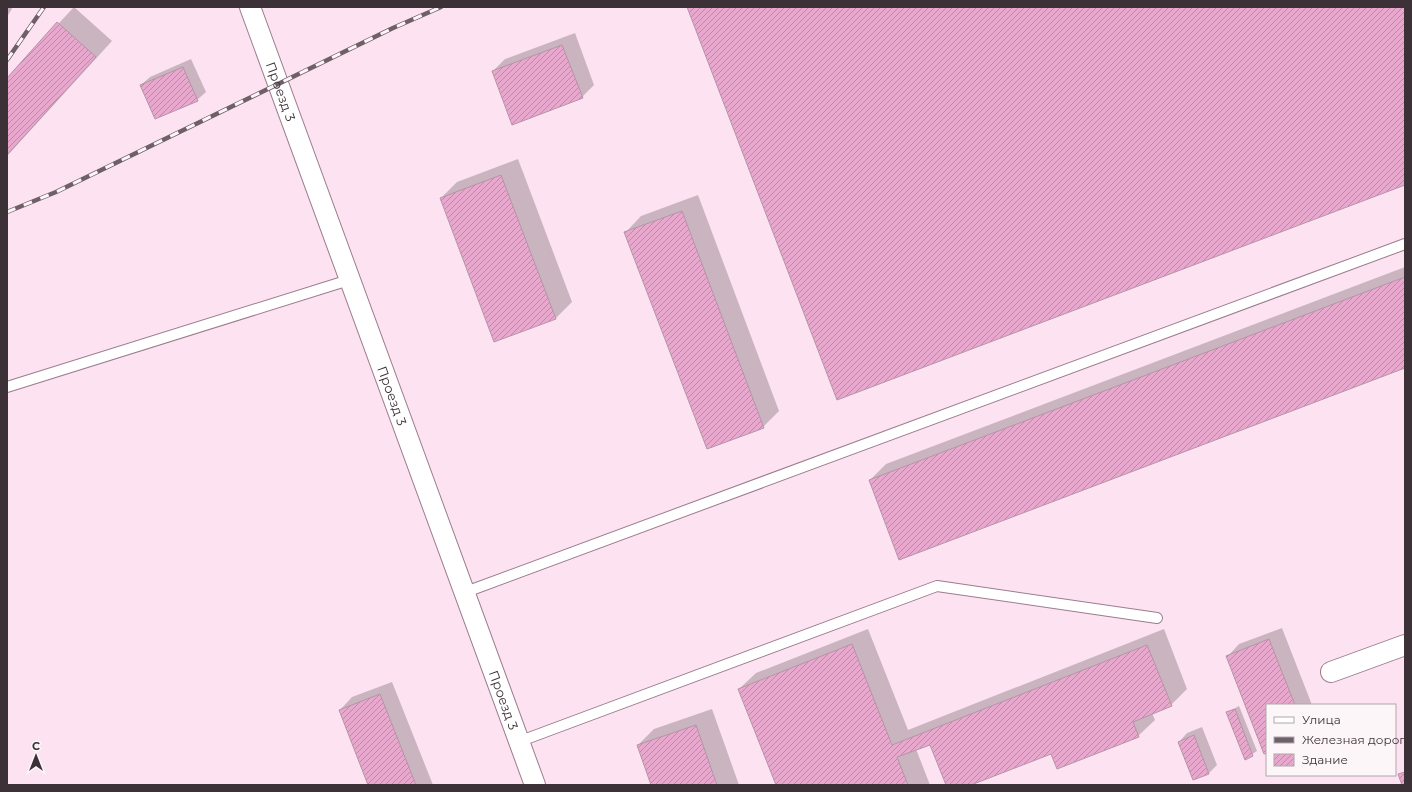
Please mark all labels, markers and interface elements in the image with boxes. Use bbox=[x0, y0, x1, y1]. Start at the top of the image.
street label: Проезд 3 bbox=[263, 60, 299, 123]
street label: Проезд 3 bbox=[374, 364, 411, 428]
street label: Проезд 3 bbox=[486, 668, 522, 732]
legend bbox=[1266, 704, 1396, 776]
text: Улица bbox=[1302, 712, 1341, 727]
text: Железная дорога bbox=[1302, 732, 1412, 747]
north arrow bbox=[16, 736, 56, 776]
text: С bbox=[32, 739, 40, 753]
text: Здание bbox=[1302, 752, 1348, 767]

